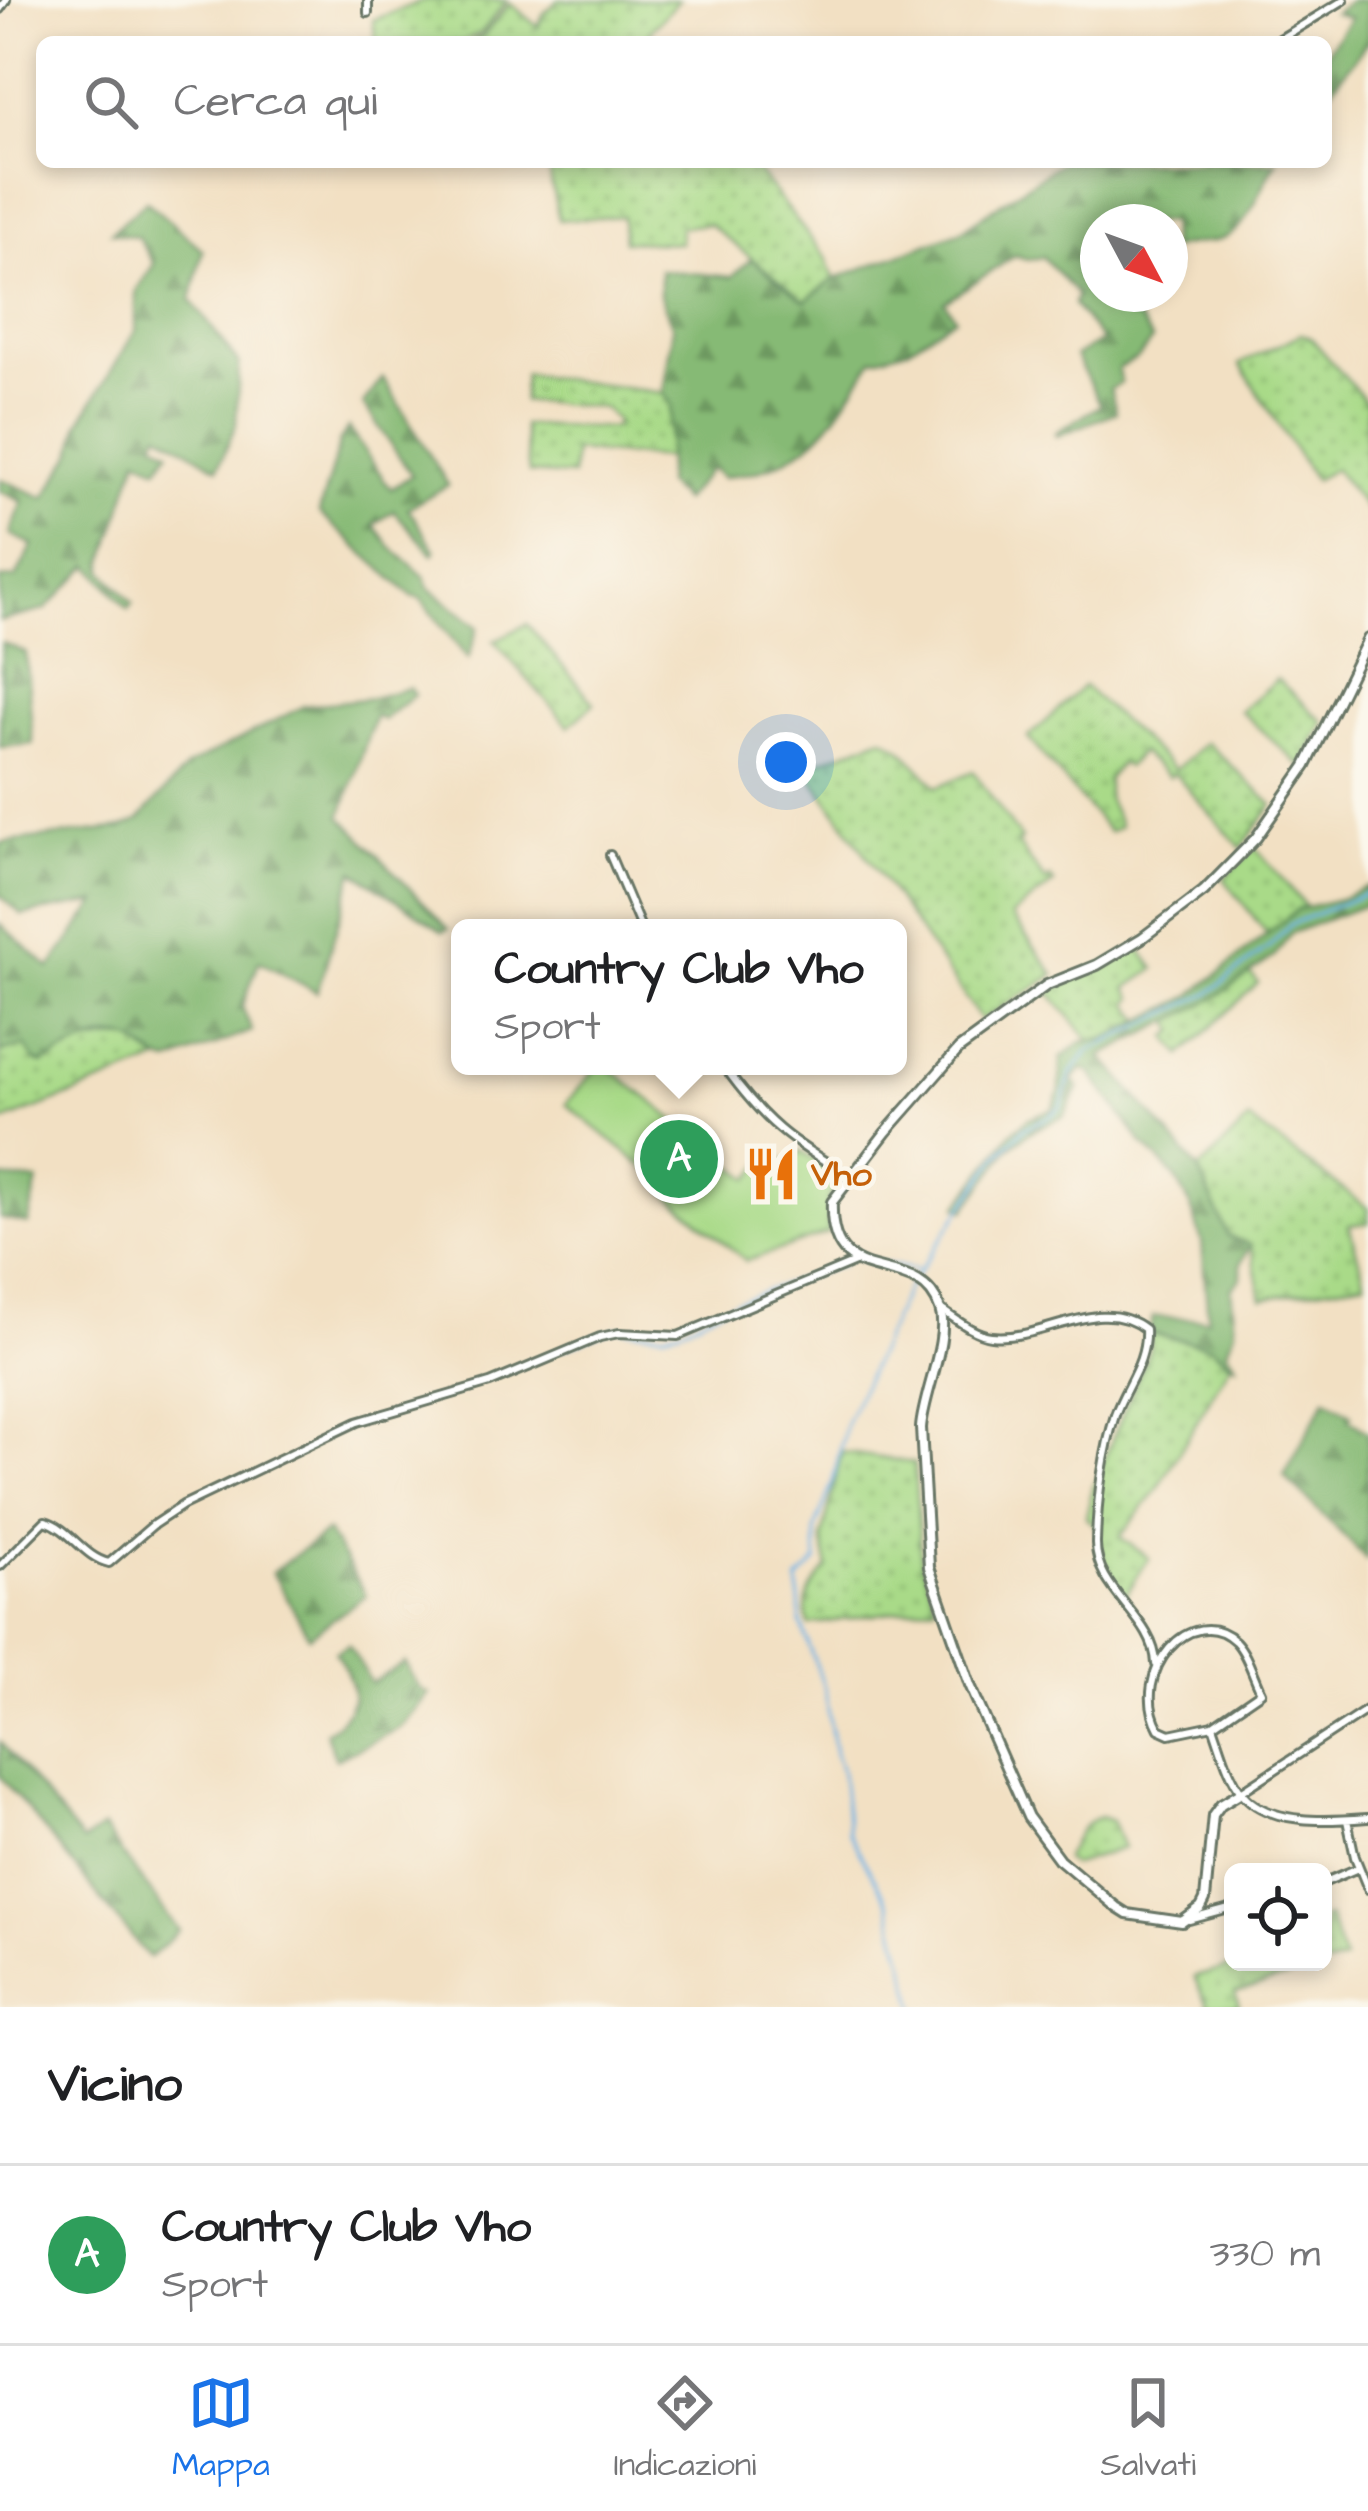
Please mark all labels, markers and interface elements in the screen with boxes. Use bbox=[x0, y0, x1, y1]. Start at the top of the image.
search box bbox=[36, 36, 1332, 168]
icon: search bbox=[78, 69, 144, 135]
text: Cerca qui bbox=[174, 71, 377, 133]
north arrow bbox=[1080, 204, 1188, 312]
your location bbox=[756, 732, 816, 792]
popup bbox=[451, 919, 907, 1075]
text: Country Club Vho bbox=[494, 939, 864, 1001]
text: Sport bbox=[494, 1001, 600, 1055]
pin: A bbox=[640, 1114, 718, 1204]
restaurant icon: Vho bbox=[742, 1145, 800, 1203]
place label: Vho bbox=[810, 1149, 872, 1200]
map controls bbox=[1224, 1863, 1332, 1971]
button: locate bbox=[1224, 1863, 1332, 1971]
text: Vicino bbox=[48, 2050, 182, 2121]
text: Country Club Vho bbox=[162, 2197, 531, 2259]
text: A bbox=[75, 2228, 99, 2282]
text: 330 m bbox=[1210, 2228, 1320, 2282]
text: Sport bbox=[162, 2259, 268, 2313]
tab: Mappa bbox=[172, 2370, 270, 2488]
tab: Indicazioni bbox=[614, 2370, 756, 2488]
tab: Salvati bbox=[1100, 2370, 1196, 2488]

